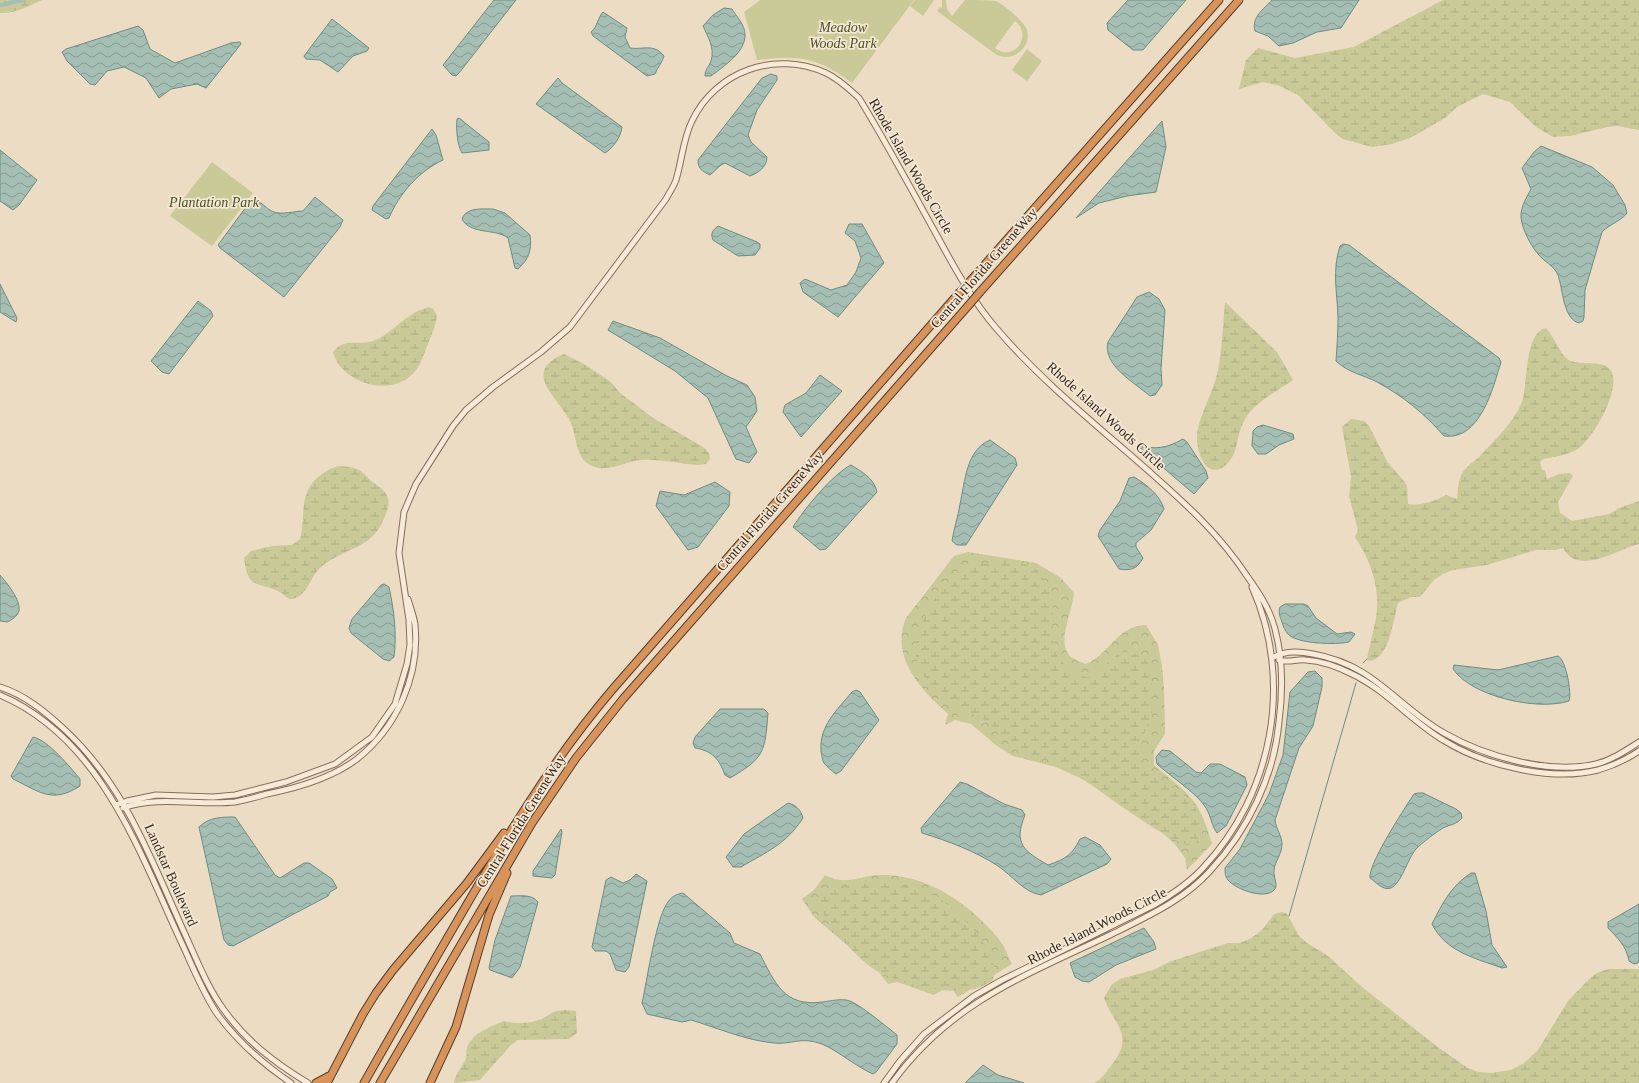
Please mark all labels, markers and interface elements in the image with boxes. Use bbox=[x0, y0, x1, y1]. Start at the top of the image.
park label: Meadow Woods Park bbox=[809, 20, 878, 51]
street label: Rhode Island Woods Circle bbox=[866, 96, 956, 236]
park label: Plantation Park bbox=[168, 195, 260, 210]
street label: Central Florida GreeneWay bbox=[928, 205, 1040, 331]
street label: Rhode Island Woods Circle bbox=[1044, 359, 1168, 473]
street label: Central Florida GreeneWay bbox=[714, 448, 826, 574]
street label: Central Florida GreeneWay bbox=[474, 752, 568, 890]
street label: Landstar Boulevard bbox=[142, 821, 200, 929]
street label: Rhode Island Woods Circle bbox=[1025, 884, 1169, 968]

